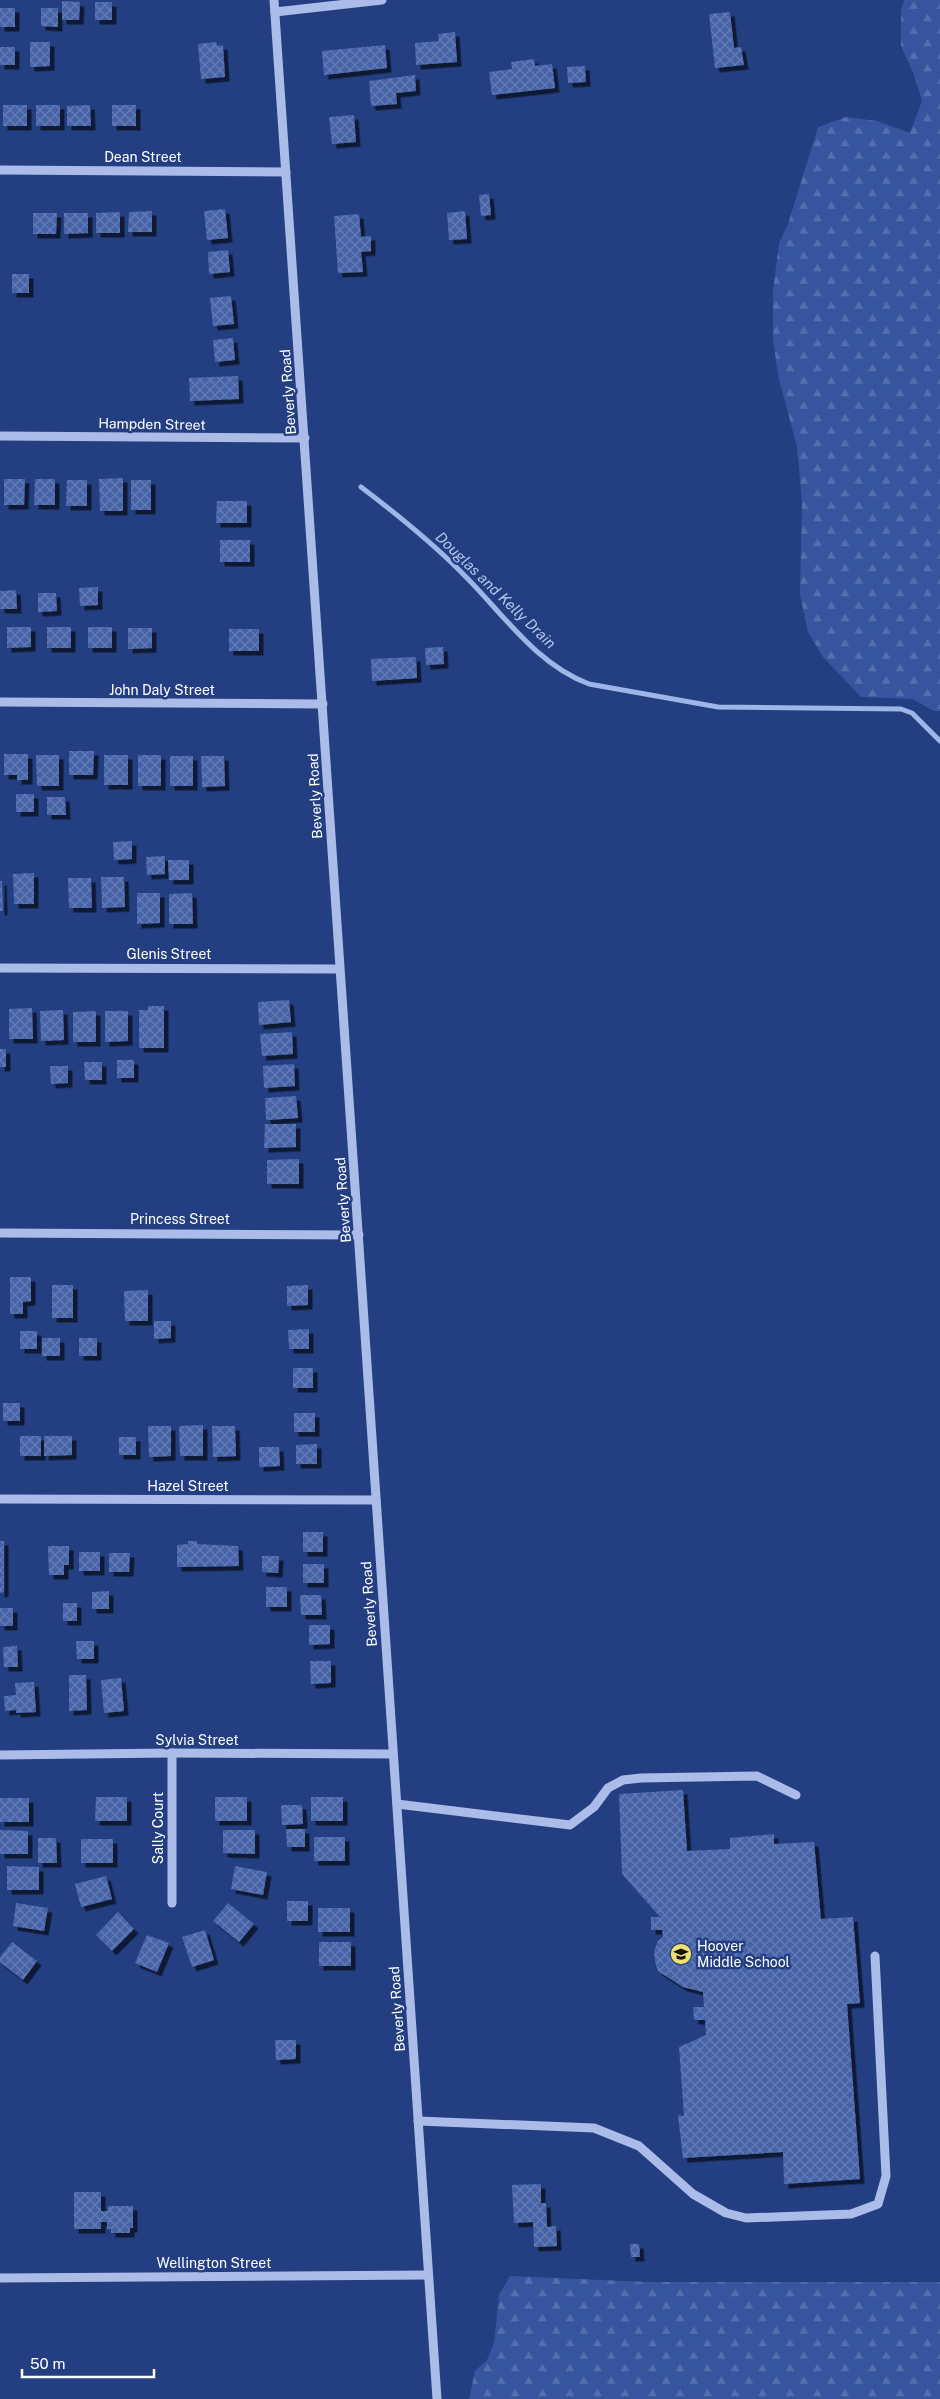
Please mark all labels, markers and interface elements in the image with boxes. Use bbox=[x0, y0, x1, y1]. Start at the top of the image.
street label: Dean Street bbox=[104, 149, 182, 165]
street label: Beverly Road bbox=[277, 349, 299, 435]
street label: Hampden Street bbox=[98, 415, 206, 433]
water label: Douglas and Kelly Drain bbox=[433, 528, 559, 652]
street label: John Daly Street bbox=[109, 682, 215, 698]
street label: Beverly Road bbox=[305, 753, 325, 839]
street label: Glenis Street bbox=[127, 946, 211, 962]
street label: Beverly Road bbox=[332, 1157, 354, 1243]
street label: Princess Street bbox=[130, 1211, 230, 1227]
street label: Hazel Street bbox=[147, 1478, 229, 1494]
street label: Beverly Road bbox=[358, 1561, 380, 1647]
street label: Sylvia Street bbox=[155, 1732, 239, 1748]
street label: Sally Court bbox=[150, 1792, 166, 1864]
place label: Hoover Middle School bbox=[697, 1938, 790, 1970]
school or university icon: Hoover Middle School bbox=[669, 1942, 693, 1966]
street label: Beverly Road bbox=[386, 1966, 408, 2052]
street label: Wellington Street bbox=[157, 2255, 271, 2271]
scale bar bbox=[22, 2346, 155, 2378]
text: 50 m bbox=[30, 2355, 65, 2372]

